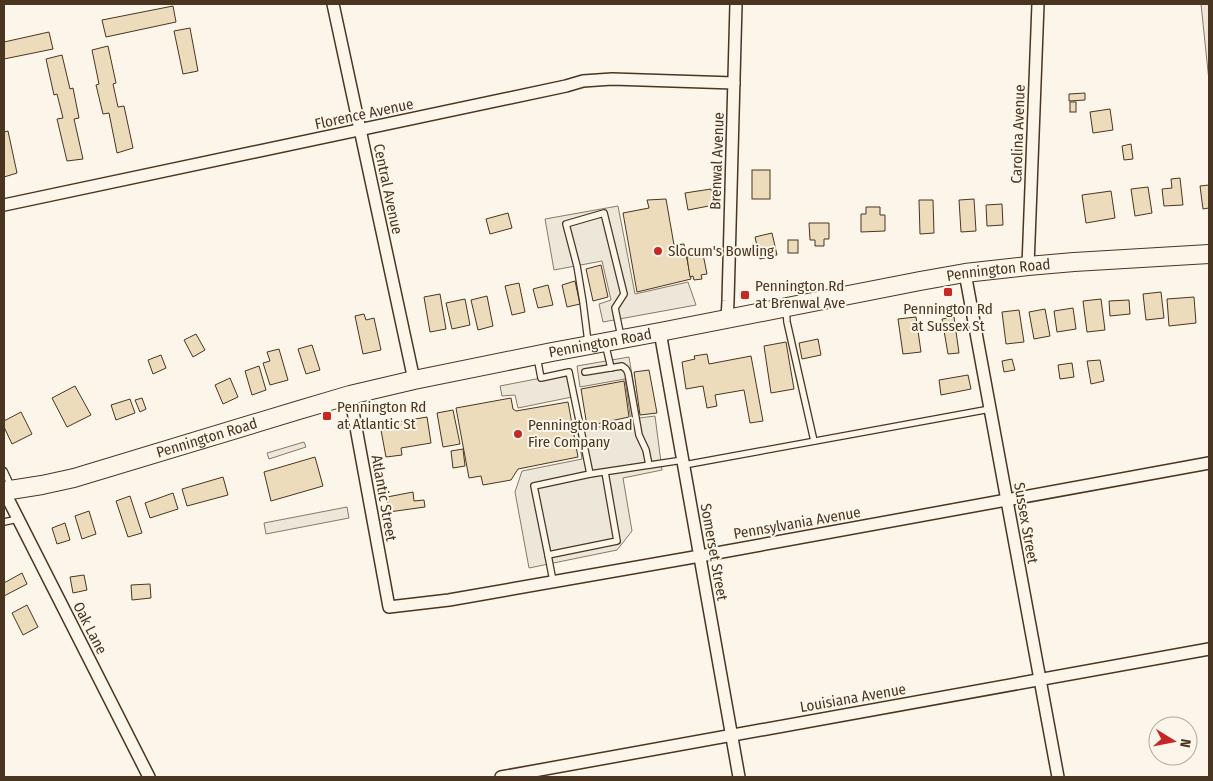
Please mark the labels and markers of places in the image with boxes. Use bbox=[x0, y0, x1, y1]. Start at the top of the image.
place label: Slocum's Bowling bbox=[668, 242, 774, 260]
marker: Slocum's Bowling bbox=[652, 245, 664, 257]
place label: Pennington Rd at Brenwal Ave bbox=[755, 277, 845, 312]
marker: Pennington Rd at Sussex St bbox=[942, 286, 954, 298]
marker: Pennington Rd at Brenwal Ave bbox=[739, 289, 751, 301]
place label: Pennington Rd at Sussex St bbox=[903, 300, 993, 335]
place label: Pennington Rd at Atlantic St bbox=[337, 398, 426, 433]
marker: Pennington Rd at Atlantic St bbox=[321, 410, 333, 422]
place label: Pennington Road Fire Company bbox=[528, 416, 632, 451]
marker: Pennington Road Fire Company bbox=[512, 428, 524, 440]

